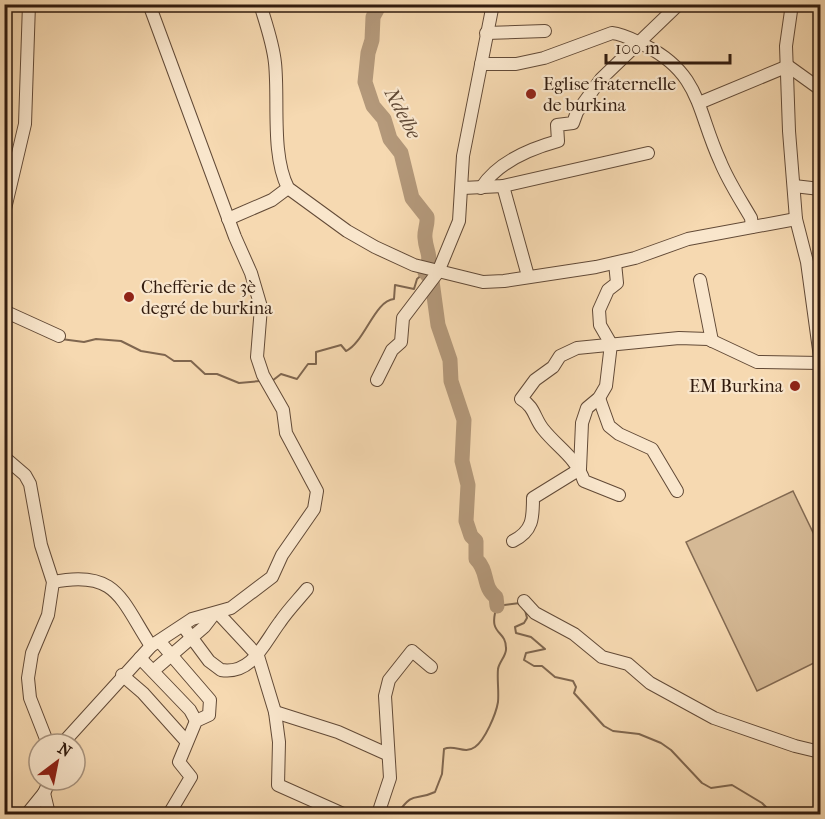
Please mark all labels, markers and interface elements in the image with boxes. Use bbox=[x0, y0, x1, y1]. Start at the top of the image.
scale bar bbox=[606, 27, 730, 65]
text: 100 m bbox=[615, 38, 660, 59]
place label: Eglise fraternelle de burkina bbox=[543, 74, 676, 116]
water label: Ndelbe bbox=[379, 83, 426, 144]
marker: Eglise fraternelle de burkina bbox=[524, 87, 538, 101]
place label: Chefferie de 3è degré de burkina bbox=[141, 277, 273, 319]
marker: Chefferie de 3è degré de burkina bbox=[122, 290, 136, 304]
place label: EM Burkina bbox=[689, 376, 784, 397]
marker: EM Burkina bbox=[788, 379, 802, 393]
north arrow bbox=[27, 732, 87, 792]
text: N bbox=[55, 738, 76, 761]

